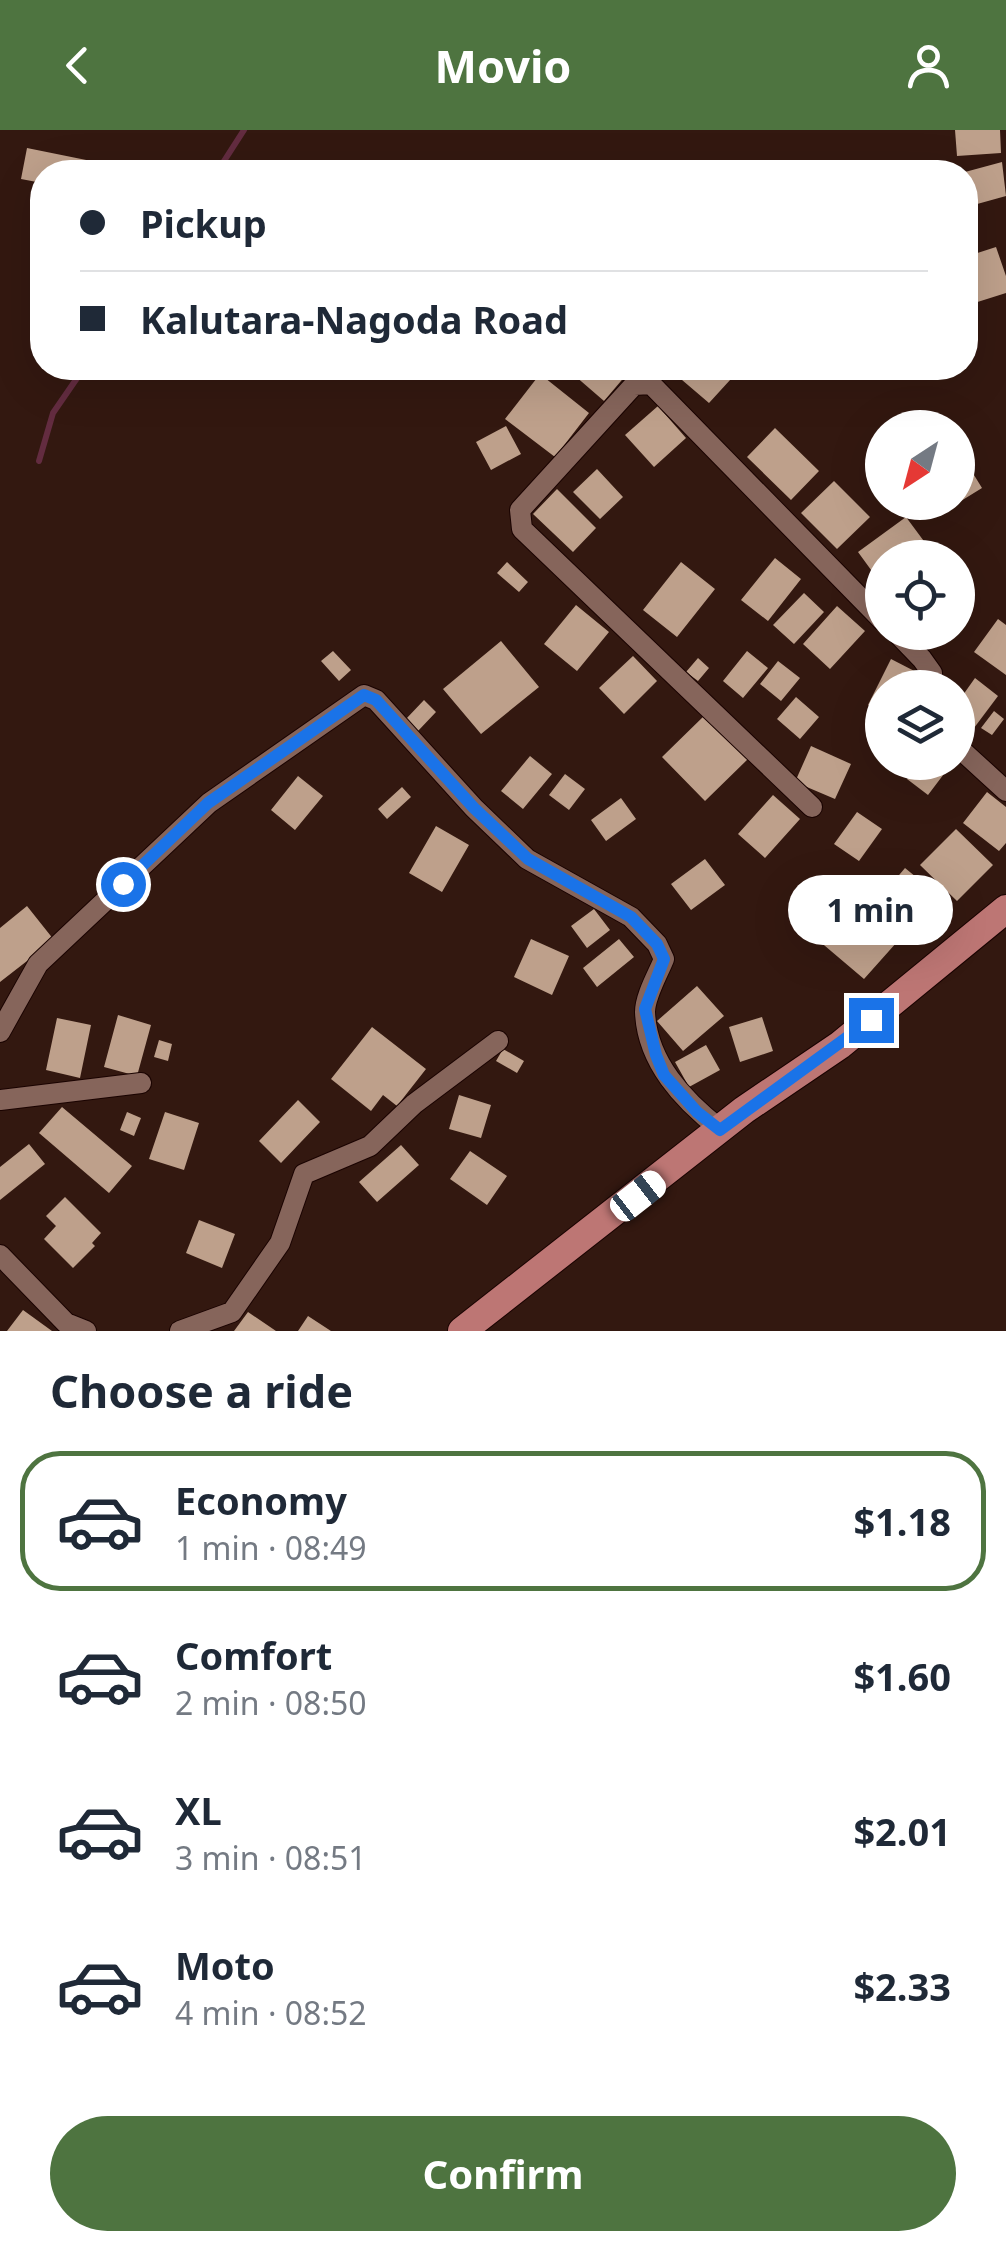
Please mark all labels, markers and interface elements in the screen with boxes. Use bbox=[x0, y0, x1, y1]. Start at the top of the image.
text: Movio bbox=[435, 35, 571, 96]
icon: back bbox=[50, 38, 105, 93]
icon: person bbox=[901, 38, 956, 93]
text: Pickup bbox=[140, 197, 267, 249]
text: Kalutara-Nagoda Road bbox=[140, 293, 568, 345]
north arrow bbox=[865, 410, 975, 520]
map controls bbox=[865, 410, 975, 780]
button: locate bbox=[865, 540, 975, 650]
button: layers bbox=[865, 670, 975, 780]
route start bbox=[101, 862, 146, 907]
callout: 1 min bbox=[788, 875, 954, 945]
text: 1 min bbox=[826, 888, 915, 931]
route end bbox=[849, 998, 894, 1043]
car bbox=[605, 1166, 671, 1226]
text: Choose a ride bbox=[50, 1360, 353, 1421]
text: Economy bbox=[175, 1474, 347, 1526]
icon: car bbox=[55, 1476, 145, 1566]
text: $1.18 bbox=[853, 1495, 951, 1547]
text: 1 min · 08:49 bbox=[175, 1526, 367, 1569]
text: Comfort bbox=[175, 1629, 332, 1681]
icon: car bbox=[55, 1631, 145, 1721]
text: $1.60 bbox=[853, 1650, 951, 1702]
text: 2 min · 08:50 bbox=[175, 1681, 367, 1724]
text: XL bbox=[175, 1784, 222, 1836]
icon: car bbox=[55, 1786, 145, 1876]
text: $2.01 bbox=[853, 1805, 951, 1857]
text: 3 min · 08:51 bbox=[175, 1836, 367, 1879]
text: Moto bbox=[175, 1939, 275, 1991]
icon: car bbox=[55, 1941, 145, 2031]
text: $2.33 bbox=[853, 1960, 951, 2012]
text: 4 min · 08:52 bbox=[175, 1991, 367, 2034]
button: Confirm bbox=[50, 2116, 956, 2231]

